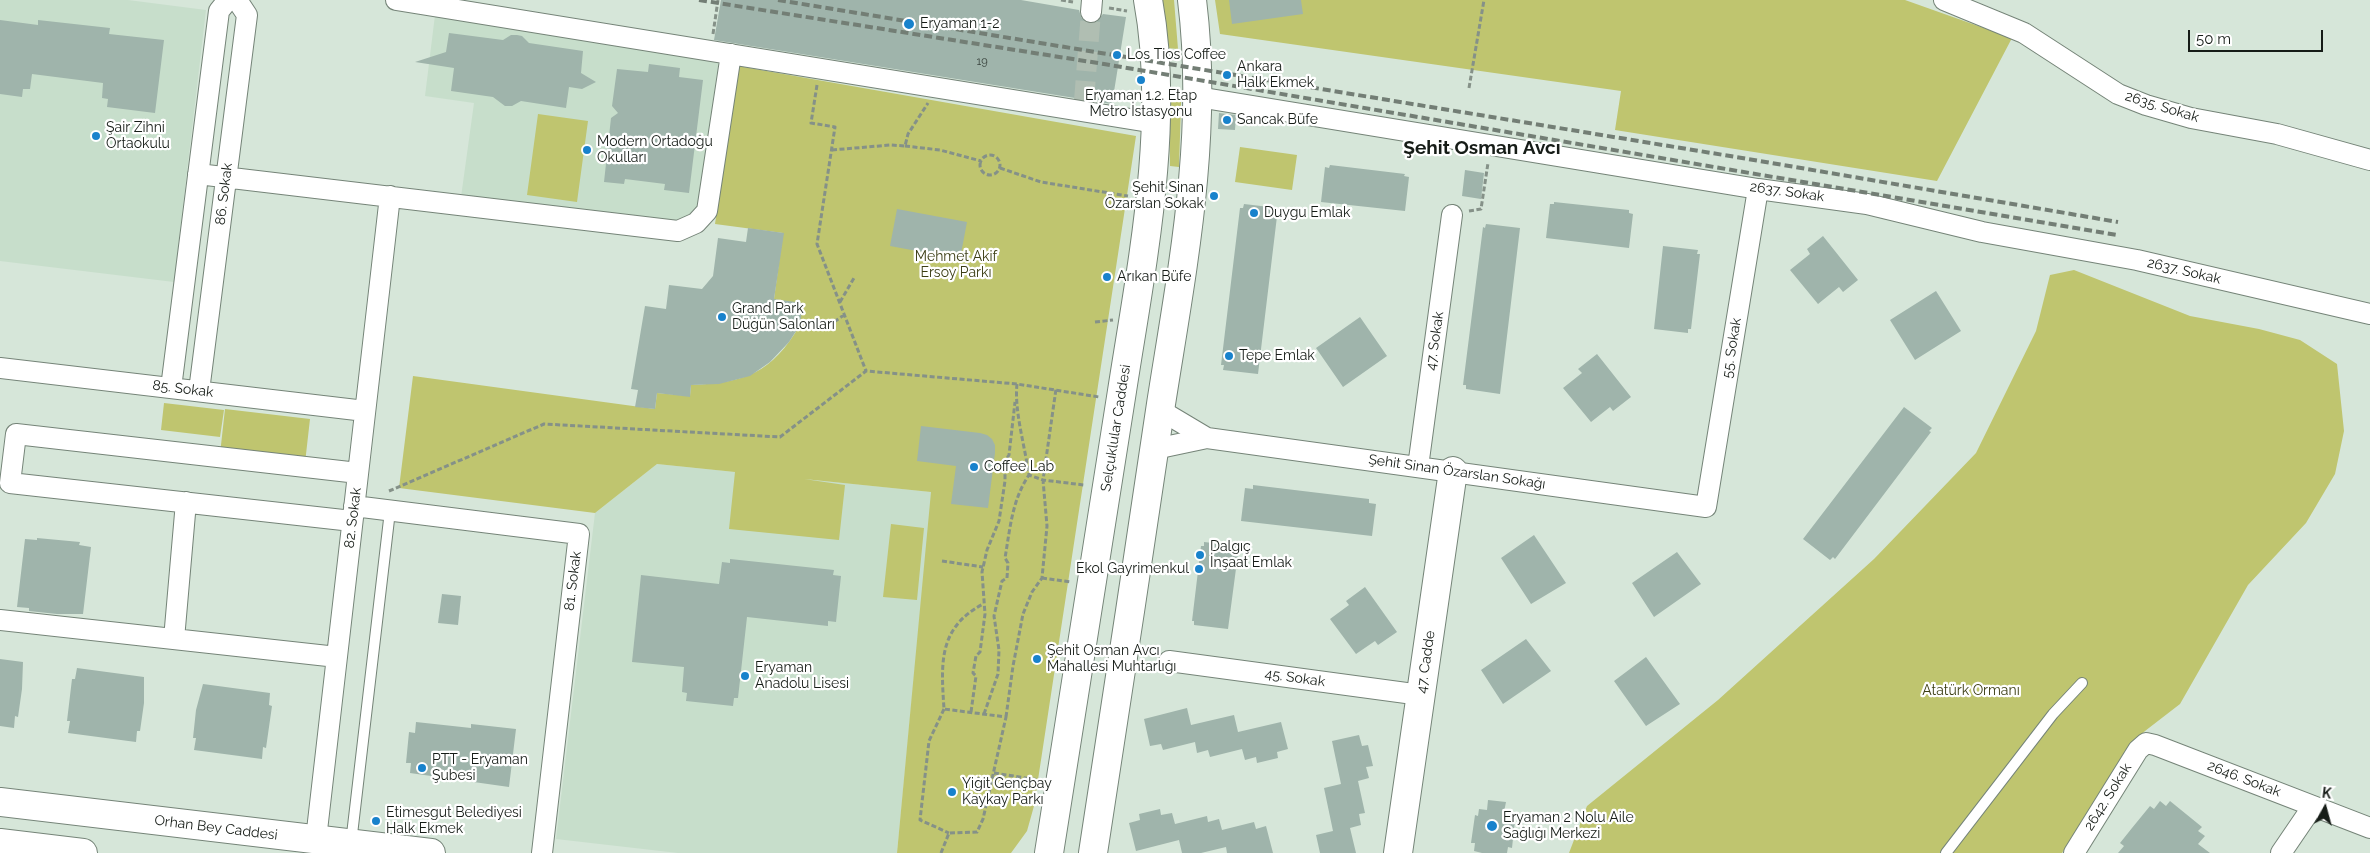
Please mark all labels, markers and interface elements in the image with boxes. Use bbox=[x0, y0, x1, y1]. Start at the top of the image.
place label: Eryaman 1-2 bbox=[920, 16, 1000, 32]
marker: Eryaman 1-2 bbox=[902, 17, 916, 31]
scale bar bbox=[2190, 20, 2325, 52]
text: 50 m bbox=[2196, 30, 2231, 48]
place label: Los Tios Coffee bbox=[1127, 47, 1226, 63]
marker: Los Tios Coffee bbox=[1111, 49, 1123, 61]
house number: 19 bbox=[976, 55, 988, 69]
place label: Ankara Halk Ekmek bbox=[1237, 59, 1314, 92]
marker: Ankara Halk Ekmek bbox=[1221, 69, 1233, 81]
marker: Eryaman 1.2. Etap Metro İstasyonu bbox=[1135, 74, 1147, 86]
place label: Eryaman 1.2. Etap Metro İstasyonu bbox=[1085, 88, 1197, 120]
street label: 2635. Sokak bbox=[2123, 88, 2201, 126]
place label: Sancak Büfe bbox=[1237, 112, 1318, 128]
marker: Sancak Büfe bbox=[1221, 114, 1233, 126]
place label: Şair Zihni Ortaokulu bbox=[106, 120, 170, 152]
marker: Şair Zihni Ortaokulu bbox=[90, 130, 102, 142]
place label: Modern Ortadoğu Okulları bbox=[597, 134, 713, 166]
district label: Şehit Osman Avcı bbox=[1403, 137, 1561, 159]
marker: Modern Ortadoğu Okulları bbox=[581, 144, 593, 156]
street label: 86. Sokak bbox=[212, 162, 236, 226]
street label: 2637. Sokak bbox=[1749, 178, 1825, 206]
place label: Şehit Sinan Özarslan Sokak bbox=[1105, 180, 1204, 212]
marker: Şehit Sinan Özarslan Sokak bbox=[1208, 190, 1220, 202]
place label: Duygu Emlak bbox=[1264, 205, 1350, 221]
marker: Duygu Emlak bbox=[1248, 207, 1260, 219]
park label: Mehmet Akif Ersoy Parkı bbox=[915, 249, 997, 282]
street label: 2637. Sokak bbox=[2145, 254, 2223, 288]
place label: Arıkan Büfe bbox=[1117, 269, 1191, 285]
marker: Arıkan Büfe bbox=[1101, 271, 1113, 283]
place label: Grand Park Düğün Salonları bbox=[732, 301, 835, 334]
street label: 47. Sokak bbox=[1423, 310, 1447, 372]
marker: Grand Park Düğün Salonları bbox=[716, 311, 728, 323]
street label: 55. Sokak bbox=[1719, 317, 1745, 379]
place label: Tepe Emlak bbox=[1239, 348, 1315, 364]
marker: Tepe Emlak bbox=[1223, 350, 1235, 362]
street label: Selçuklular Caddesi bbox=[1098, 363, 1134, 493]
street label: 85. Sokak bbox=[151, 377, 215, 401]
street label: Şehit Sinan Özarslan Sokağı bbox=[1367, 451, 1547, 493]
place label: Coffee Lab bbox=[984, 459, 1054, 475]
marker: Coffee Lab bbox=[968, 461, 980, 473]
street label: 82. Sokak bbox=[341, 487, 365, 549]
place label: Dalgıç İnşaat Emlak bbox=[1210, 539, 1292, 572]
marker: Dalgıç İnşaat Emlak bbox=[1194, 549, 1206, 561]
street label: 81. Sokak bbox=[561, 550, 585, 612]
place label: Ekol Gayrimenkul bbox=[1076, 561, 1189, 577]
marker: Ekol Gayrimenkul bbox=[1193, 563, 1205, 575]
street label: 47. Cadde bbox=[1413, 630, 1439, 694]
place label: Şehit Osman Avcı Mahallesi Muhtarlığı bbox=[1047, 643, 1176, 676]
marker: Şehit Osman Avcı Mahallesi Muhtarlığı bbox=[1031, 653, 1043, 665]
place label: Eryaman Anadolu Lisesi bbox=[755, 660, 849, 692]
street label: 45. Sokak bbox=[1264, 665, 1326, 691]
marker: Eryaman Anadolu Lisesi bbox=[739, 670, 751, 682]
park label: Atatürk Ormanı bbox=[1922, 683, 2020, 699]
place label: PTT - Eryaman Şubesi bbox=[432, 752, 528, 784]
street label: 2646. Sokak bbox=[2205, 757, 2283, 801]
street label: 2642. Sokak bbox=[2081, 760, 2135, 834]
marker: PTT - Eryaman Şubesi bbox=[416, 762, 428, 774]
place label: Yiğit Gençbay Kaykay Parkı bbox=[962, 776, 1052, 809]
north arrow bbox=[2300, 783, 2350, 833]
text: K bbox=[2321, 785, 2332, 802]
marker: Yiğit Gençbay Kaykay Parkı bbox=[946, 786, 958, 798]
place label: Etimesgut Belediyesi Halk Ekmek bbox=[386, 805, 522, 838]
place label: Eryaman 2 Nolu Aile Sağlığı Merkezi bbox=[1503, 810, 1634, 842]
street label: Orhan Bey Caddesi bbox=[153, 812, 279, 844]
marker: Etimesgut Belediyesi Halk Ekmek bbox=[370, 815, 382, 827]
marker: Eryaman 2 Nolu Aile Sağlığı Merkezi bbox=[1485, 819, 1499, 833]

